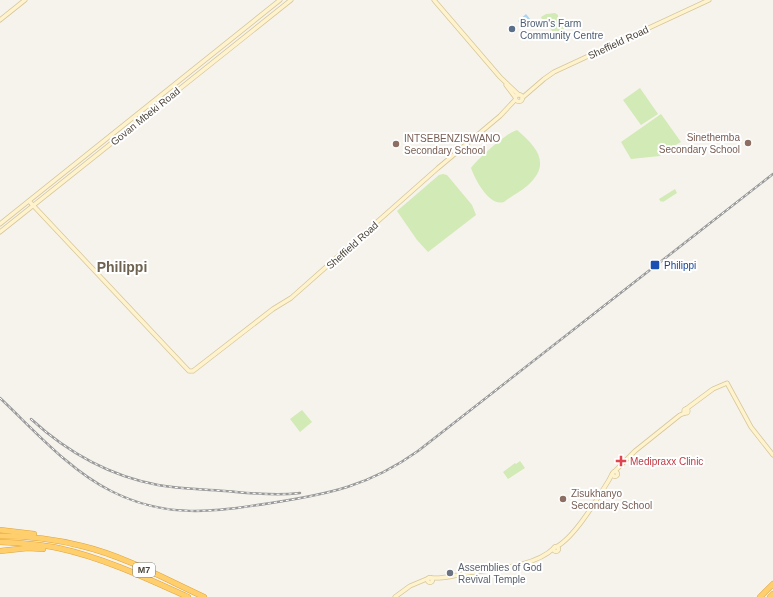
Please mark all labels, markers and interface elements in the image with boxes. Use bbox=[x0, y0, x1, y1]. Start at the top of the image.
place label: Brown's Farm Community Centre bbox=[520, 18, 604, 41]
marker: Brown's Farm Community Centre bbox=[507, 24, 517, 34]
street label: Sheffield Road bbox=[586, 24, 650, 61]
street label: Govan Mbeki Road bbox=[109, 85, 182, 148]
place label: Sinethemba Secondary School bbox=[659, 132, 740, 155]
place label: INTSEBENZISWANO Secondary School bbox=[404, 133, 501, 156]
marker: Sinethemba Secondary School bbox=[743, 138, 753, 148]
marker: INTSEBENZISWANO Secondary School bbox=[391, 139, 401, 149]
street label: Sheffield Road bbox=[324, 219, 380, 271]
district label: Philippi bbox=[97, 259, 147, 275]
marker: Philippi bbox=[649, 259, 661, 271]
place label: Philippi bbox=[664, 260, 696, 271]
marker: Medipraxx Clinic bbox=[615, 455, 627, 467]
place label: Medipraxx Clinic bbox=[630, 456, 703, 467]
place label: Zisukhanyo Secondary School bbox=[571, 488, 652, 511]
marker: Zisukhanyo Secondary School bbox=[558, 494, 568, 504]
place label: Assemblies of God Revival Temple bbox=[458, 562, 542, 585]
road number: M7 bbox=[133, 563, 155, 577]
marker: Assemblies of God Revival Temple bbox=[445, 568, 455, 578]

